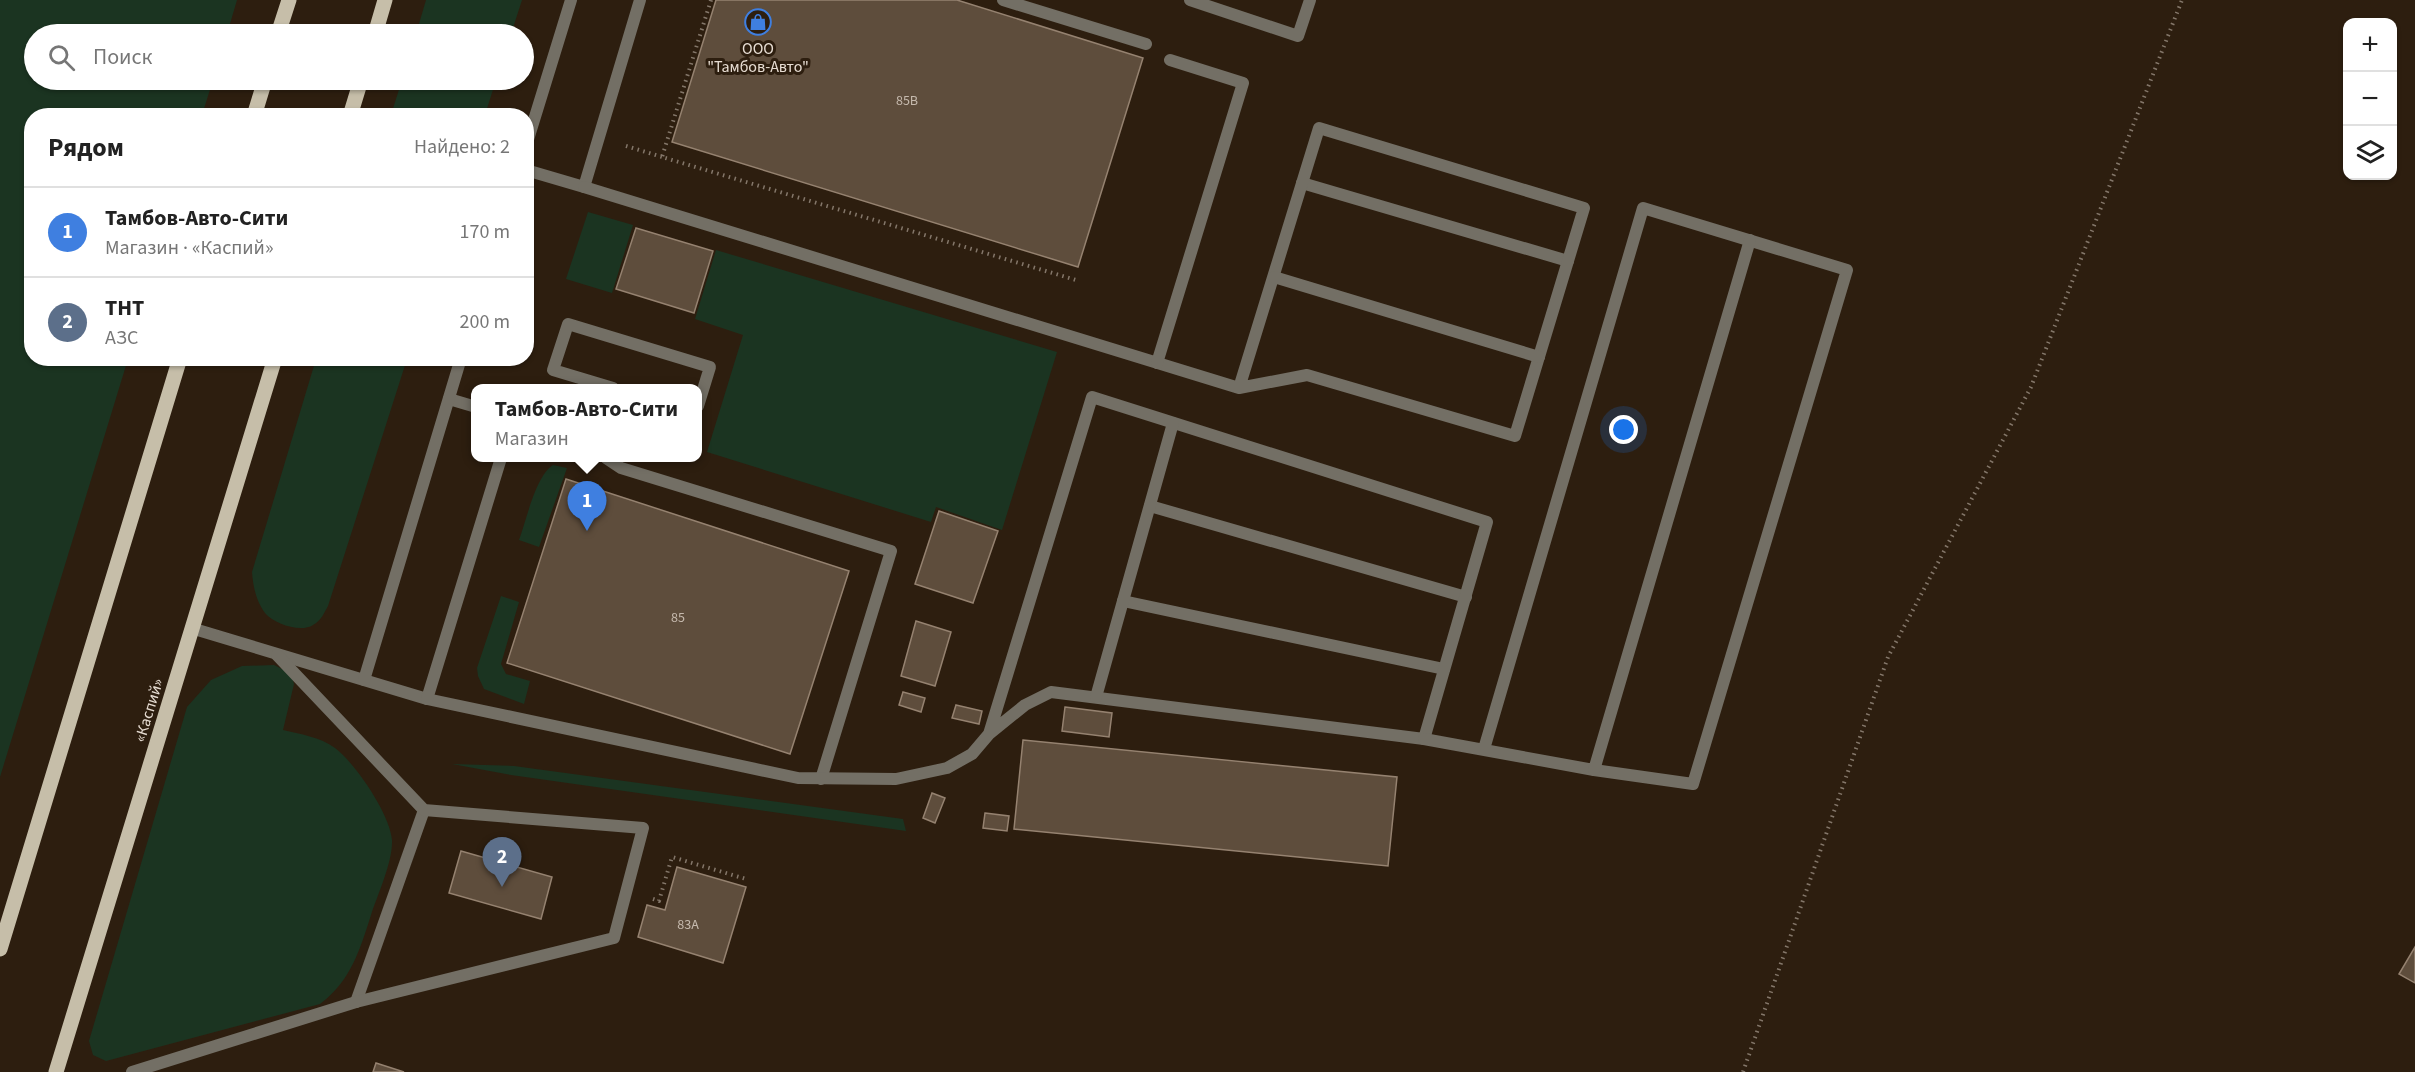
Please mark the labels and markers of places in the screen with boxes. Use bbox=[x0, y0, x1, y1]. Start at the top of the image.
shop icon: ООО "Тамбов-Авто" bbox=[743, 7, 773, 37]
place label: ООО "Тамбов-Авто" bbox=[707, 38, 809, 78]
pin: 1 bbox=[568, 482, 606, 531]
pin: 2 bbox=[482, 838, 522, 887]

